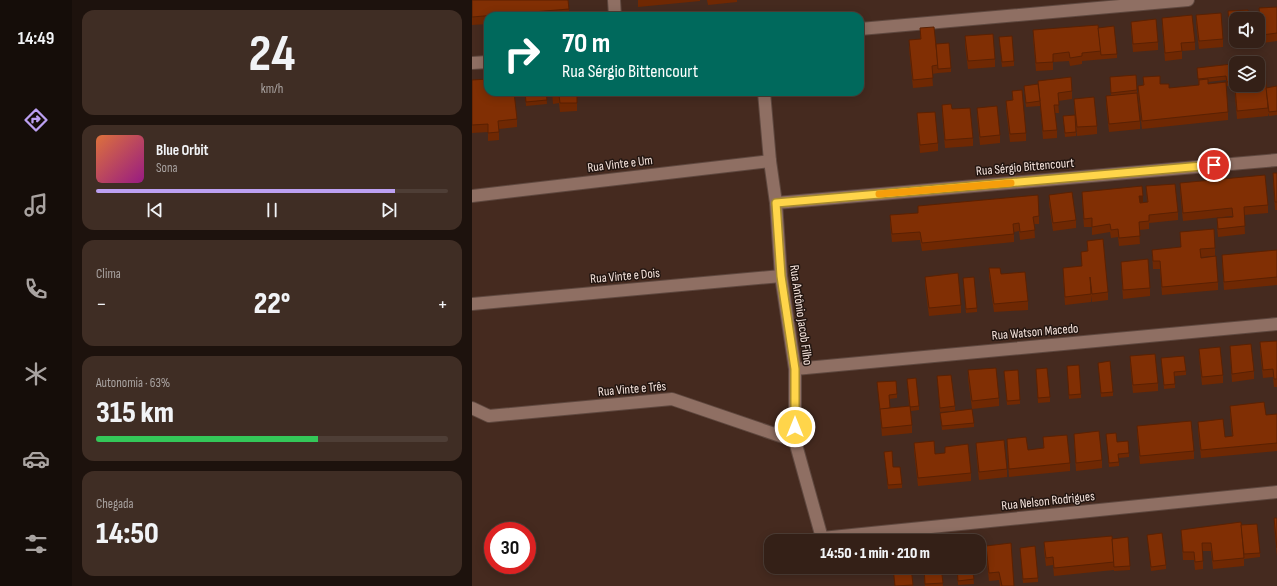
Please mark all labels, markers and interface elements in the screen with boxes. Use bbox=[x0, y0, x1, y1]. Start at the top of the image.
map controls bbox=[1229, 12, 1265, 92]
button: sound bbox=[1229, 12, 1265, 48]
text: 24 bbox=[249, 23, 295, 86]
text: 70 m bbox=[562, 27, 610, 60]
text: 14:49 bbox=[18, 28, 54, 49]
icon: right bbox=[496, 28, 548, 80]
button: layers bbox=[1229, 56, 1265, 92]
text: Rua Sérgio Bittencourt bbox=[562, 61, 698, 82]
text: km/h bbox=[261, 81, 283, 97]
icon: directions bbox=[22, 106, 50, 134]
text: Blue Orbit bbox=[156, 141, 208, 160]
pin bbox=[1197, 148, 1231, 182]
street label: Rua Vinte e Um bbox=[586, 152, 654, 176]
icon: arrive bbox=[1203, 154, 1225, 176]
street label: Rua Sérgio Bittencourt bbox=[975, 155, 1075, 179]
text: Sona bbox=[156, 160, 178, 176]
icon: music bbox=[22, 191, 50, 219]
icon: previous bbox=[144, 199, 166, 221]
icon: pause bbox=[261, 199, 283, 221]
icon: next bbox=[378, 199, 400, 221]
street label: Rua Antônio Jacob Filho bbox=[786, 264, 816, 366]
street label: Rua Vinte e Dois bbox=[590, 265, 661, 287]
text: Clima bbox=[96, 266, 121, 282]
icon: phone bbox=[22, 275, 50, 303]
text: 22° bbox=[254, 286, 290, 322]
text: − bbox=[96, 291, 107, 318]
text: + bbox=[437, 291, 448, 318]
street label: Rua Watson Macedo bbox=[991, 320, 1079, 344]
icon: climate bbox=[22, 360, 50, 388]
text: Autonomia · 63% bbox=[96, 375, 170, 391]
street label: Rua Vinte e Três bbox=[597, 378, 667, 400]
text: 315 km bbox=[96, 395, 174, 431]
position arrow bbox=[774, 406, 816, 448]
icon: car bbox=[22, 445, 50, 473]
street label: Rua Nelson Rodrigues bbox=[1001, 488, 1096, 514]
text: Chegada bbox=[96, 496, 134, 512]
text: 14:50 bbox=[96, 516, 159, 552]
speed limit sign: 30 bbox=[484, 522, 536, 574]
icon: filters bbox=[22, 530, 50, 558]
text: 14:50 · 1 min · 210 m bbox=[820, 544, 930, 563]

